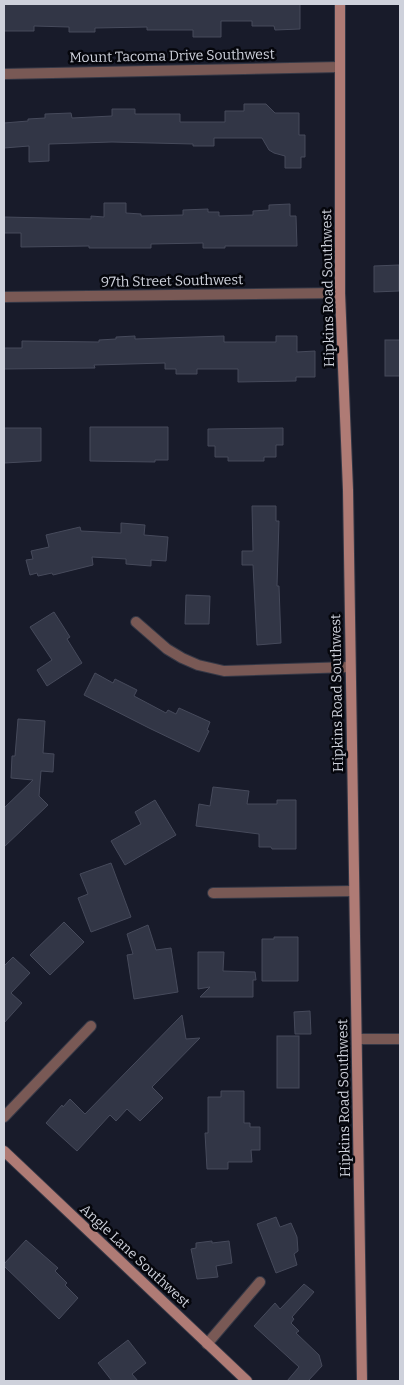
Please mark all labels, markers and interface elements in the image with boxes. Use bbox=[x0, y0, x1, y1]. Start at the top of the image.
street label: Mount Tacoma Drive Southwest bbox=[69, 46, 275, 66]
street label: Hipkins Road Southwest bbox=[318, 209, 338, 367]
street label: 97th Street Southwest bbox=[101, 271, 243, 291]
street label: Hipkins Road Southwest bbox=[327, 614, 347, 772]
street label: Hipkins Road Southwest bbox=[334, 1019, 354, 1177]
street label: Angle Lane Southwest bbox=[77, 1201, 193, 1311]

